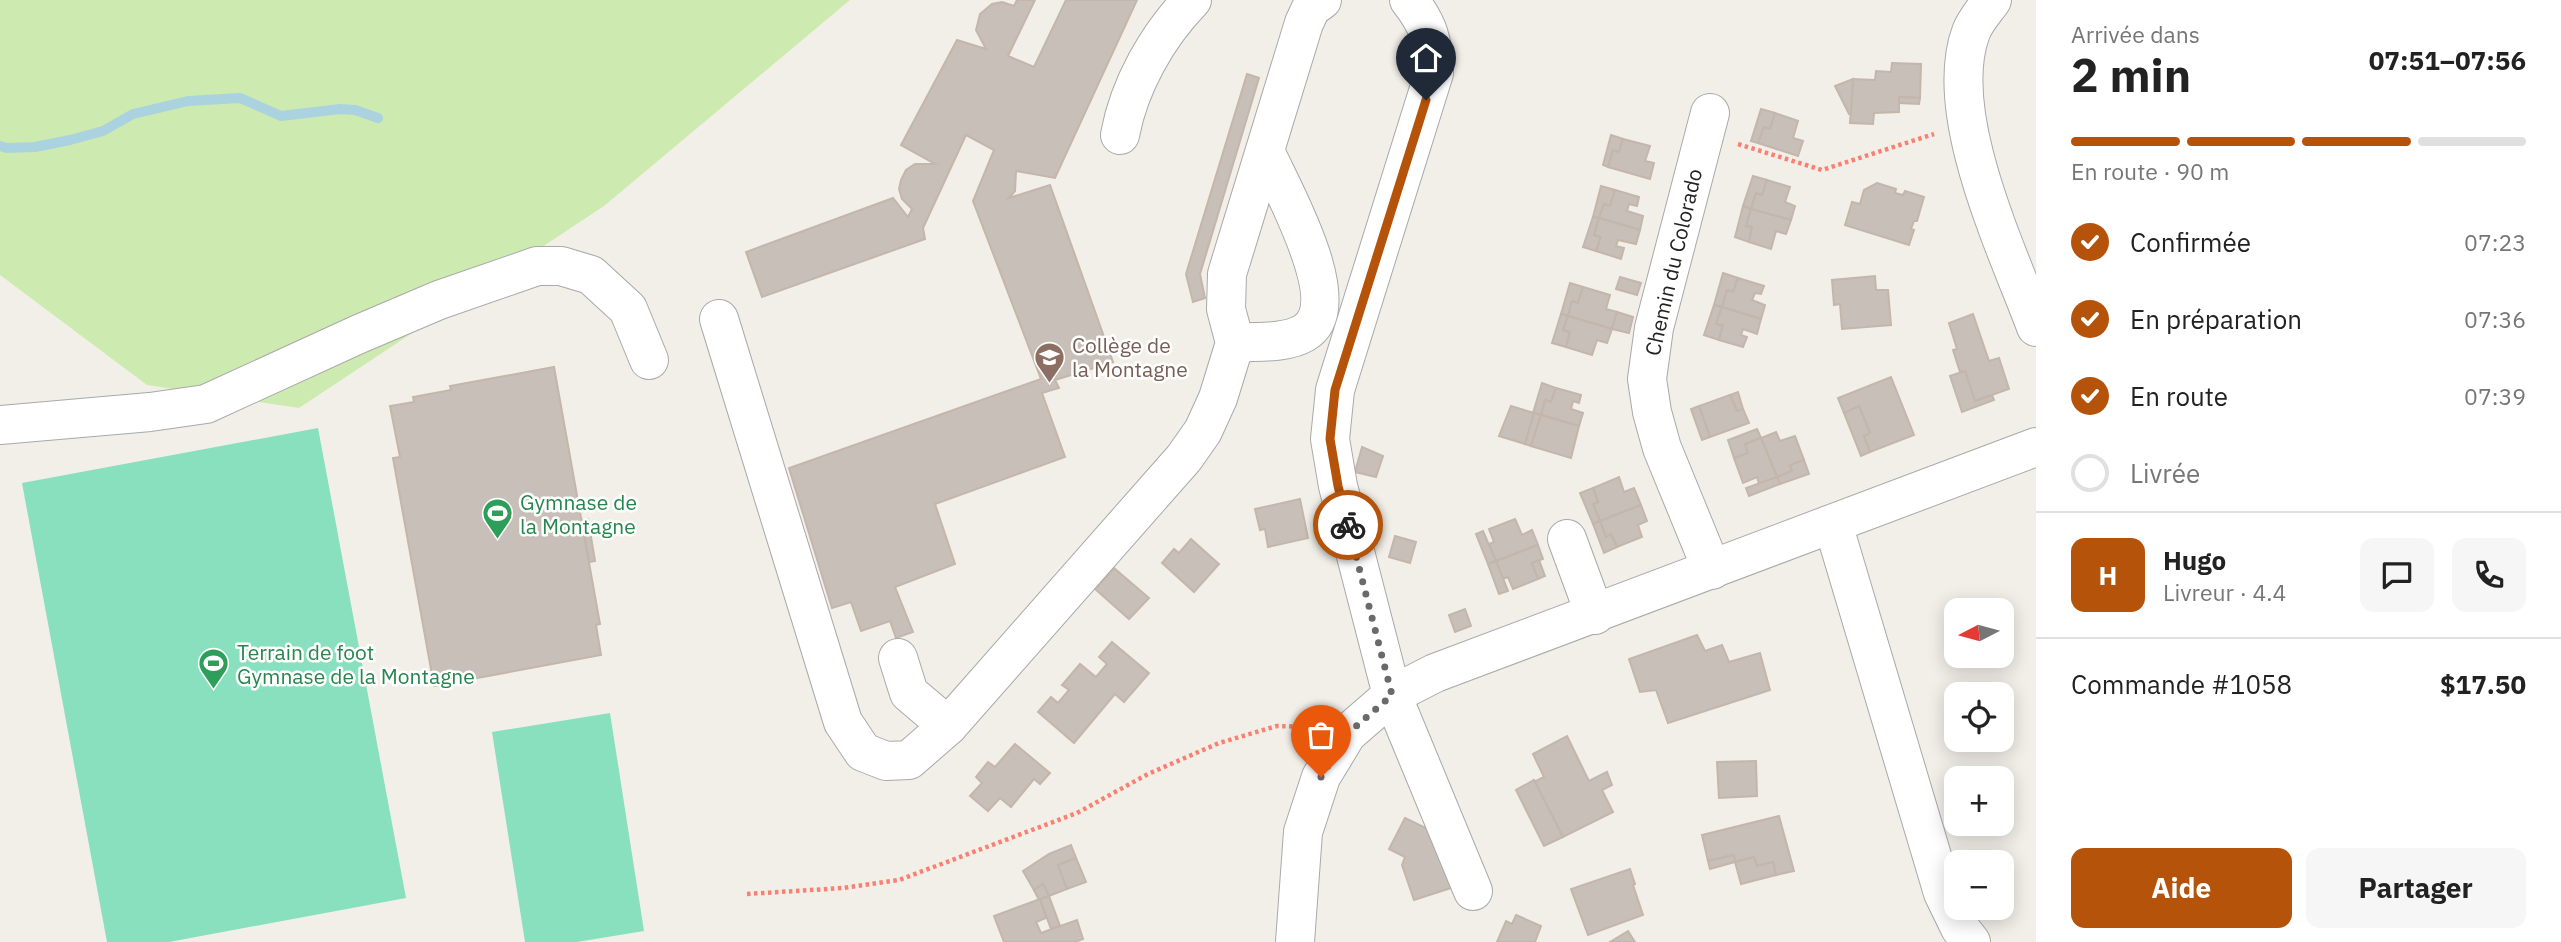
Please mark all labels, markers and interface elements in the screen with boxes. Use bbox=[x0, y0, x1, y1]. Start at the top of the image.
text: Arrivée dans bbox=[2071, 19, 2200, 49]
pin bbox=[1396, 28, 1456, 100]
icon: home bbox=[1407, 39, 1445, 77]
text: 07:51–07:56 bbox=[2369, 43, 2526, 77]
text: 2 min bbox=[2071, 45, 2191, 105]
text: En route · 90 m bbox=[2071, 156, 2229, 186]
street label: Chemin du Colorado bbox=[1638, 166, 1708, 358]
icon: check bbox=[2071, 223, 2109, 261]
text: Confirmée bbox=[2130, 225, 2251, 259]
text: 07:23 bbox=[2464, 227, 2526, 257]
icon: check bbox=[2071, 300, 2109, 338]
text: En préparation bbox=[2130, 302, 2302, 336]
text: 07:36 bbox=[2464, 304, 2526, 334]
place label: Collège de la Montagne bbox=[1072, 331, 1188, 383]
school or university icon: Collège de la Montagne bbox=[1032, 340, 1066, 384]
icon: check bbox=[2071, 377, 2109, 415]
text: En route bbox=[2130, 379, 2228, 413]
text: 07:39 bbox=[2464, 381, 2526, 411]
text: Livrée bbox=[2130, 456, 2200, 490]
place label: Gymnase de la Montagne bbox=[520, 488, 637, 540]
courier bbox=[1313, 490, 1383, 560]
sports icon: Gymnase de la Montagne bbox=[480, 497, 514, 541]
icon: bike bbox=[1329, 506, 1367, 544]
button: chat bbox=[2360, 538, 2434, 612]
button: phone bbox=[2452, 538, 2526, 612]
text: Hugo bbox=[2163, 543, 2226, 577]
text: H bbox=[2099, 558, 2117, 592]
text: Livreur · 4.4 bbox=[2163, 577, 2286, 607]
north arrow bbox=[1944, 598, 2014, 668]
map controls bbox=[1944, 598, 2014, 920]
place label: Terrain de foot Gymnase de la Montagne bbox=[237, 638, 475, 690]
sports icon: Terrain de foot Gymnase de la Montagne bbox=[197, 647, 231, 691]
text: Commande #1058 bbox=[2071, 667, 2292, 701]
text: $17.50 bbox=[2440, 667, 2526, 701]
button: locate bbox=[1944, 682, 2014, 752]
pin bbox=[1291, 705, 1351, 777]
icon: bag bbox=[1302, 716, 1340, 754]
button: + bbox=[1944, 766, 2014, 836]
button: Aide bbox=[2071, 848, 2292, 928]
button: Partager bbox=[2306, 848, 2526, 928]
button: − bbox=[1944, 850, 2014, 920]

